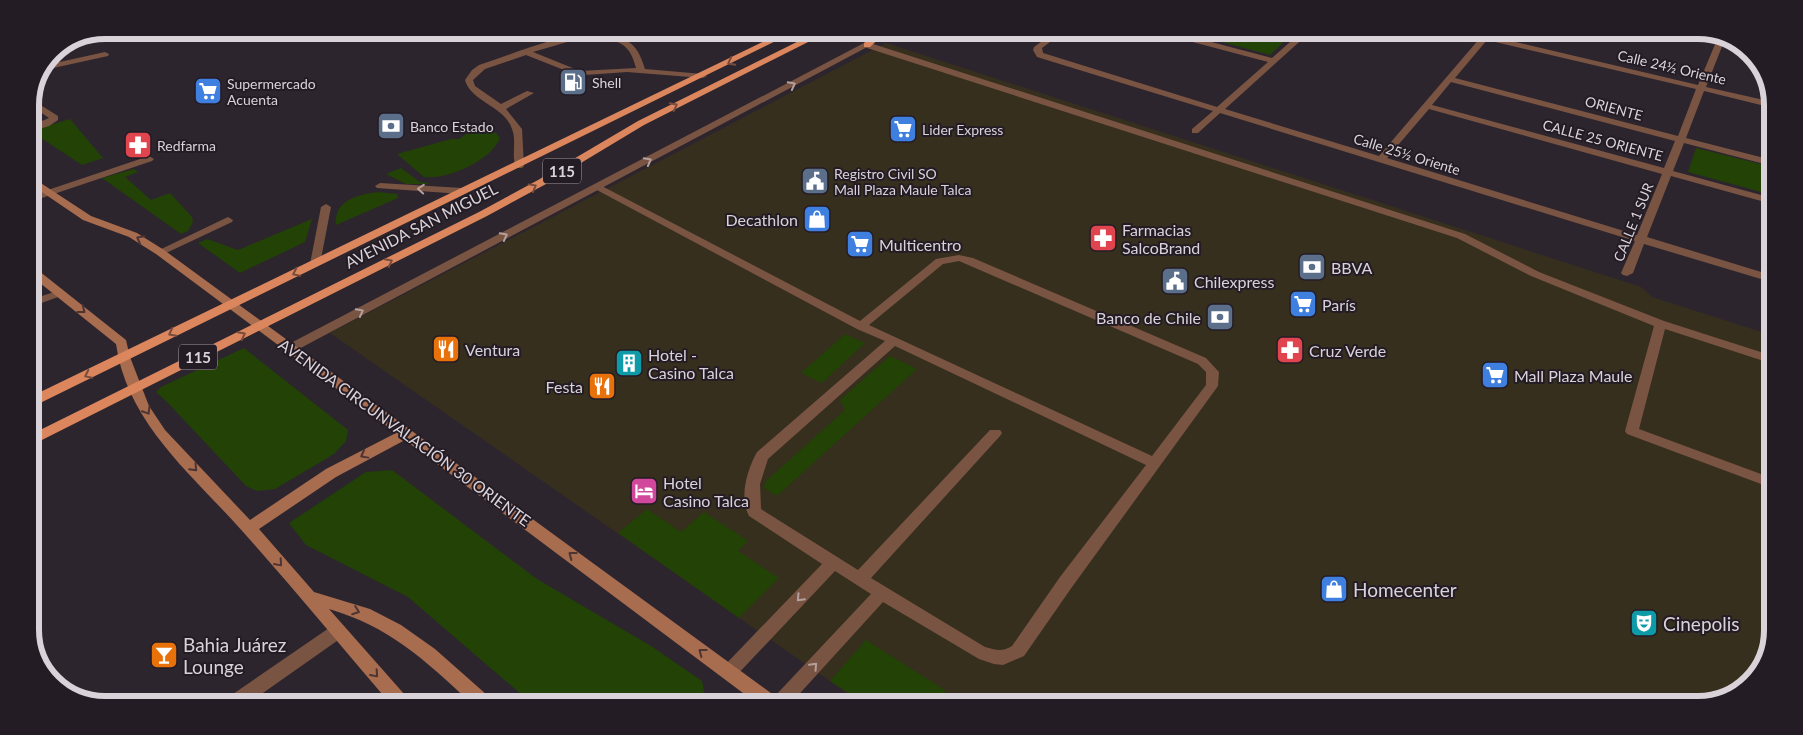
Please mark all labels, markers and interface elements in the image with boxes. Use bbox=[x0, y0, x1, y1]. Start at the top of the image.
street label: Calle 24½ Oriente bbox=[1616, 46, 1728, 88]
one-way arrow bbox=[727, 56, 736, 66]
fuel station icon: Shell bbox=[558, 67, 588, 97]
place label: Shell bbox=[592, 74, 621, 91]
place label: Supermercado Acuenta bbox=[227, 75, 316, 108]
supermarket icon: Supermercado Acuenta bbox=[193, 76, 223, 106]
one-way arrow bbox=[786, 81, 795, 91]
street label: ORIENTE bbox=[1583, 92, 1645, 124]
one-way arrow bbox=[669, 101, 678, 112]
bank icon: Banco Estado bbox=[376, 111, 406, 141]
supermarket icon: Lider Express bbox=[888, 114, 918, 144]
street label: CALLE 25 ORIENTE bbox=[1541, 116, 1665, 164]
place label: Banco Estado bbox=[410, 118, 494, 135]
place label: Lider Express bbox=[922, 121, 1003, 138]
pharmacy icon: Redfarma bbox=[123, 130, 153, 160]
street label: Calle 25½ Oriente bbox=[1351, 130, 1463, 178]
place label: Redfarma bbox=[157, 137, 216, 154]
one-way arrow bbox=[642, 157, 651, 167]
road number: 115 bbox=[543, 158, 581, 184]
place label: Registro Civil SO Mall Plaza Maule Talca bbox=[834, 165, 971, 198]
public building icon: Registro Civil SO Mall Plaza Maule Talca bbox=[800, 166, 830, 196]
street label: AVENIDA SAN MIGUEL bbox=[341, 178, 501, 272]
street label: CALLE 1 SUR bbox=[1610, 180, 1657, 264]
one-way arrow bbox=[417, 183, 425, 194]
one-way arrow bbox=[528, 184, 537, 194]
shop icon: Decathlon bbox=[802, 204, 832, 234]
place label: Decathlon bbox=[726, 210, 798, 229]
place label: Farmacias SalcoBrand bbox=[1122, 220, 1200, 257]
pharmacy icon: Farmacias SalcoBrand bbox=[1088, 223, 1118, 253]
supermarket icon: Multicentro bbox=[845, 229, 875, 259]
one-way arrow bbox=[499, 232, 508, 242]
one-way arrow bbox=[136, 235, 145, 245]
place label: Multicentro bbox=[879, 235, 961, 254]
bank icon: BBVA bbox=[1297, 252, 1327, 282]
one-way arrow bbox=[384, 257, 393, 268]
place label: BBVA bbox=[1331, 258, 1372, 277]
public building icon: Chilexpress bbox=[1160, 266, 1190, 296]
one-way arrow bbox=[292, 267, 301, 277]
place label: Chilexpress bbox=[1194, 272, 1274, 291]
supermarket icon: París bbox=[1288, 289, 1318, 319]
place label: París bbox=[1322, 295, 1356, 314]
bank icon: Banco de Chile bbox=[1205, 302, 1235, 332]
one-way arrow bbox=[76, 305, 85, 313]
one-way arrow bbox=[355, 308, 364, 318]
place label: Banco de Chile bbox=[1096, 308, 1201, 327]
one-way arrow bbox=[168, 327, 177, 338]
one-way arrow bbox=[237, 331, 246, 341]
street label: AVENIDA CIRCUNVALACIÓN 30 ORIENTE bbox=[275, 334, 535, 530]
restaurant icon: Ventura bbox=[431, 334, 461, 364]
pharmacy icon: Cruz Verde bbox=[1275, 335, 1305, 365]
place label: Ventura bbox=[465, 340, 520, 359]
place label: Cruz Verde bbox=[1309, 341, 1386, 360]
road number: 115 bbox=[179, 344, 217, 370]
place label: Hotel - Casino Talca bbox=[648, 345, 734, 382]
building icon: Hotel - Casino Talca bbox=[614, 348, 644, 378]
supermarket icon: Mall Plaza Maule bbox=[1480, 360, 1510, 390]
place label: Mall Plaza Maule bbox=[1514, 366, 1633, 385]
one-way arrow bbox=[84, 369, 93, 379]
restaurant icon: Festa bbox=[587, 371, 617, 401]
place label: Festa bbox=[546, 377, 583, 396]
one-way arrow bbox=[140, 406, 150, 415]
one-way arrow bbox=[360, 449, 369, 459]
one-way arrow bbox=[188, 463, 197, 472]
place label: Hotel Casino Talca bbox=[663, 473, 749, 510]
hotel icon: Hotel Casino Talca bbox=[629, 476, 659, 506]
one-way arrow bbox=[568, 552, 578, 561]
one-way arrow bbox=[274, 557, 283, 566]
shop icon: Homecenter bbox=[1319, 574, 1349, 604]
place label: Homecenter bbox=[1353, 578, 1457, 601]
one-way arrow bbox=[797, 593, 806, 602]
one-way arrow bbox=[351, 605, 360, 615]
theatre icon: Cinepolis bbox=[1629, 608, 1659, 638]
place label: Cinepolis bbox=[1663, 612, 1740, 635]
place label: Bahia Juárez Lounge bbox=[183, 633, 286, 678]
bar icon: Bahia Juárez Lounge bbox=[149, 640, 179, 670]
one-way arrow bbox=[698, 649, 708, 658]
one-way arrow bbox=[808, 662, 817, 671]
one-way arrow bbox=[370, 668, 378, 677]

